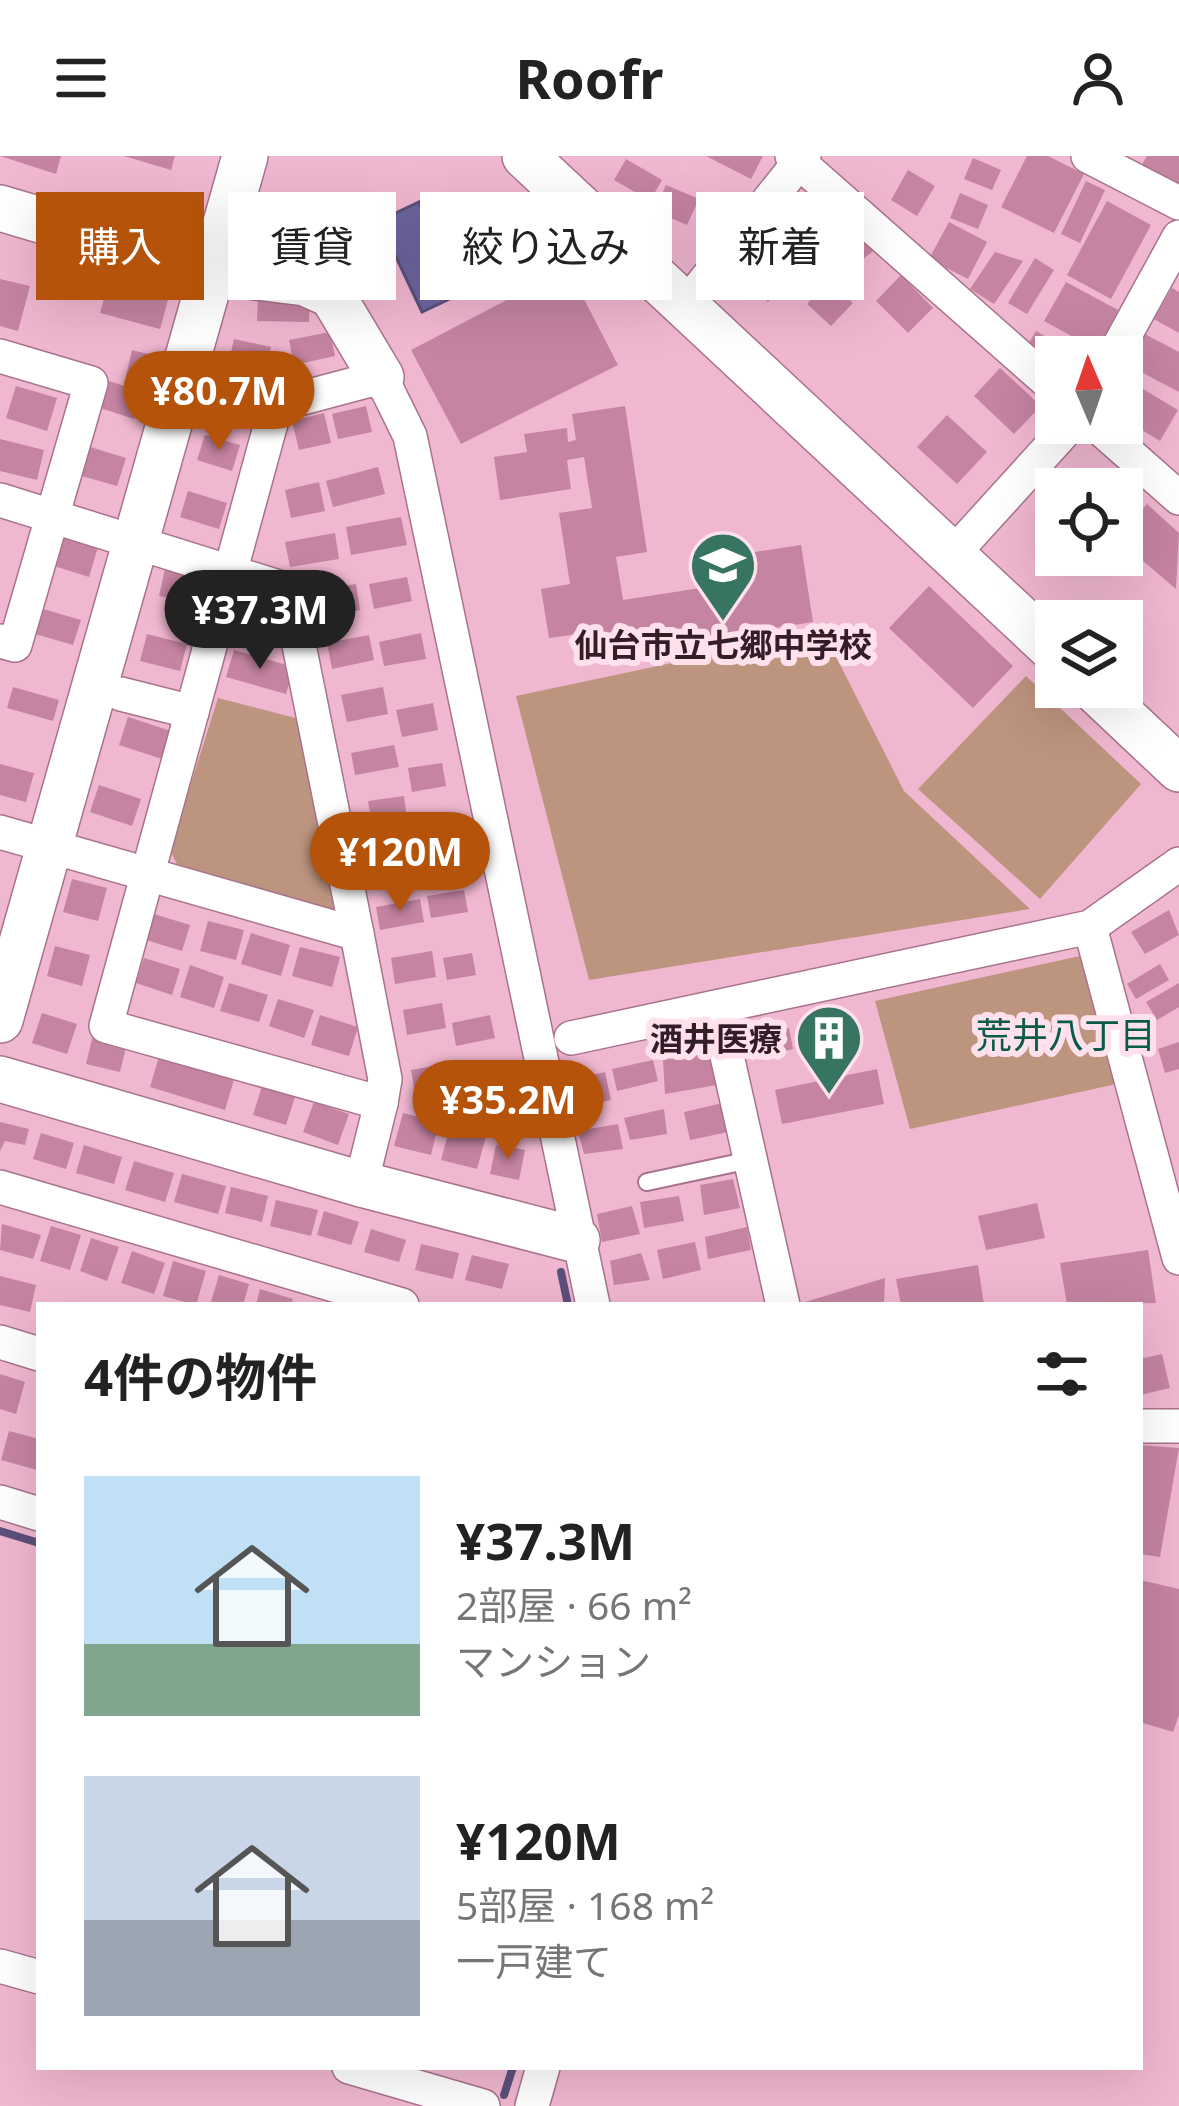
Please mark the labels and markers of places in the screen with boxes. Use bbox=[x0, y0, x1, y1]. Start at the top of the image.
pin: ¥80.7M bbox=[121, 351, 317, 453]
school or university icon: 仙台市立七郷中学校 bbox=[688, 530, 758, 624]
pin: ¥37.3M bbox=[162, 570, 358, 672]
place label: 仙台市立七郷中学校 bbox=[575, 622, 872, 667]
pin: ¥120M bbox=[316, 812, 484, 914]
building icon: 酒井医療 bbox=[794, 1003, 864, 1097]
place label: 酒井医療 bbox=[650, 1016, 782, 1061]
pin: ¥35.2M bbox=[410, 1060, 606, 1162]

